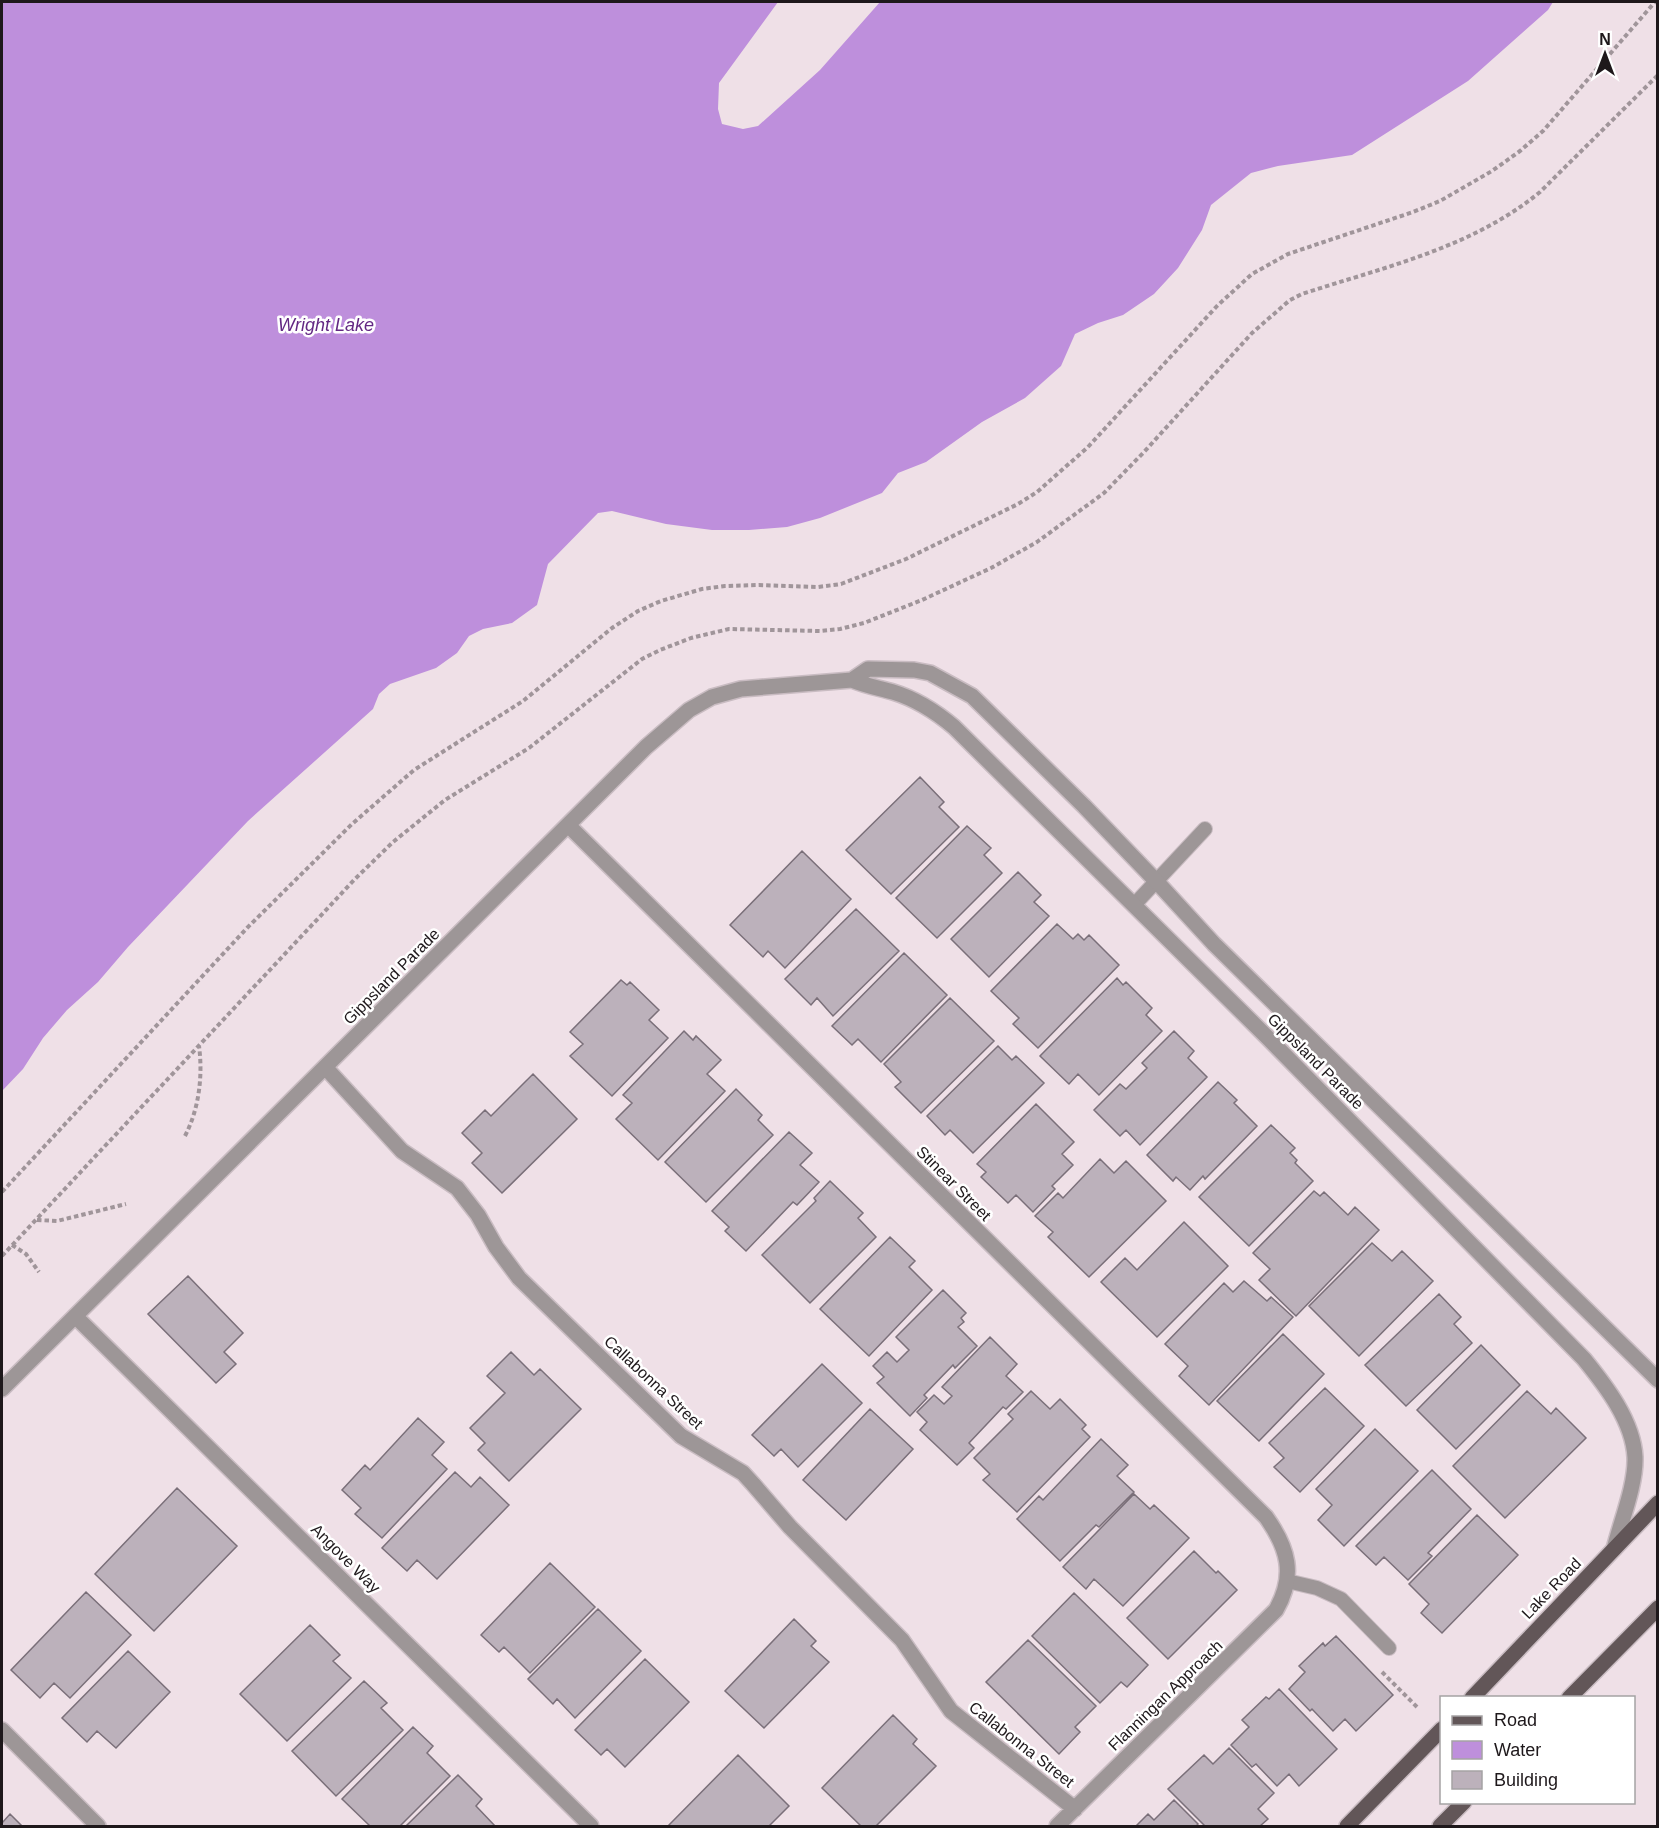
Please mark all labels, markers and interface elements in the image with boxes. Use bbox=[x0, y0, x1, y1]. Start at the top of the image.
north arrow bbox=[1575, 24, 1635, 84]
text: N bbox=[1599, 31, 1611, 48]
water label: Wright Lake bbox=[278, 315, 374, 335]
street label: Gippsland Parade bbox=[340, 925, 443, 1028]
street label: Gippsland Parade bbox=[1264, 1010, 1367, 1113]
street label: Stinear Street bbox=[913, 1143, 995, 1224]
street label: Callabonna Street bbox=[601, 1332, 707, 1433]
street label: Angove Way bbox=[308, 1520, 384, 1596]
street label: Lake Road bbox=[1518, 1555, 1584, 1622]
street label: Flanningan Approach bbox=[1105, 1637, 1226, 1754]
legend bbox=[1440, 1696, 1635, 1804]
street label: Callabonna Street bbox=[966, 1698, 1078, 1791]
text: Road bbox=[1494, 1710, 1537, 1730]
text: Water bbox=[1494, 1740, 1541, 1760]
text: Building bbox=[1494, 1770, 1558, 1790]

